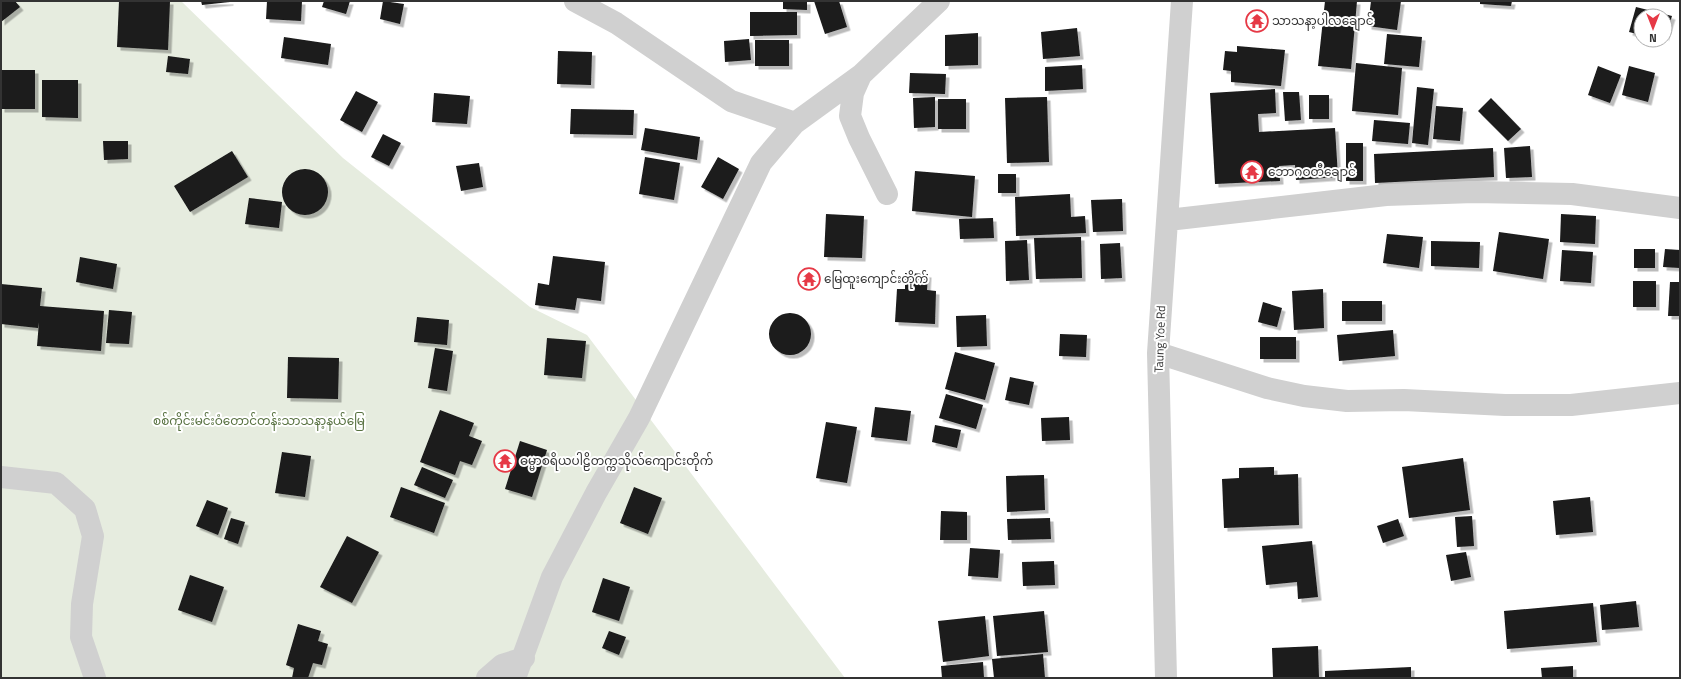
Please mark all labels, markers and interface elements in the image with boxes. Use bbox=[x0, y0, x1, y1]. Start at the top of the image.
temple icon: သာသနာ့ပါလချောင် bbox=[1244, 8, 1270, 34]
north arrow bbox=[1633, 8, 1673, 48]
place label: သာသနာ့ပါလချောင် bbox=[1272, 11, 1374, 31]
text: N bbox=[1649, 30, 1657, 46]
temple icon: ဘောဂဝတီချောင် bbox=[1239, 159, 1265, 185]
place label: ဘောဂဝတီချောင် bbox=[1268, 162, 1356, 182]
temple icon: မြေထူးကျောင်းတိုက် bbox=[796, 266, 822, 292]
place label: မြေထူးကျောင်းတိုက် bbox=[824, 269, 928, 289]
street label: Taung Yoe Rd bbox=[1149, 305, 1170, 373]
park label: စစ်ကိုင်းမင်းဝံတောင်တန်းသာသနာ့နယ်မြေ bbox=[153, 411, 365, 431]
temple icon: ဓမ္မာစရိယပါဠိတက္ကသိုလ်ကျောင်းတိုက် bbox=[492, 448, 518, 474]
place label: ဓမ္မာစရိယပါဠိတက္ကသိုလ်ကျောင်းတိုက် bbox=[520, 451, 713, 471]

